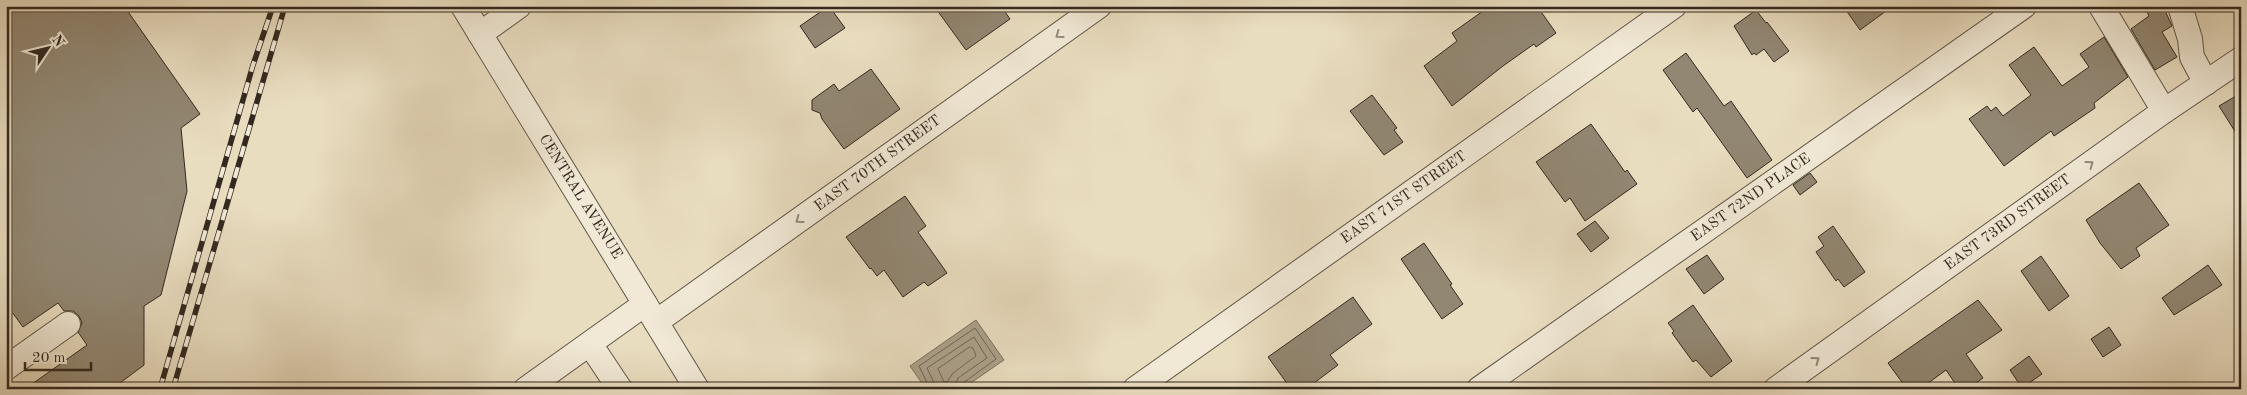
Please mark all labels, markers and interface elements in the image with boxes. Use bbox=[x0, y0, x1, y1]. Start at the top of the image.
north arrow bbox=[22, 22, 72, 72]
one-way arrow bbox=[1056, 29, 1065, 37]
text: N bbox=[49, 33, 67, 50]
street label: EAST 70TH STREET bbox=[812, 113, 944, 215]
street label: CENTRAL AVENUE bbox=[536, 132, 624, 262]
street label: EAST 71ST STREET bbox=[1338, 149, 1470, 247]
street label: EAST 72ND PLACE bbox=[1688, 151, 1814, 245]
one-way arrow bbox=[2084, 161, 2094, 170]
street label: EAST 73RD STREET bbox=[1942, 172, 2074, 274]
one-way arrow bbox=[796, 215, 805, 223]
scale bar bbox=[25, 340, 91, 372]
text: 20 m bbox=[32, 351, 66, 366]
one-way arrow bbox=[1810, 357, 1819, 366]

